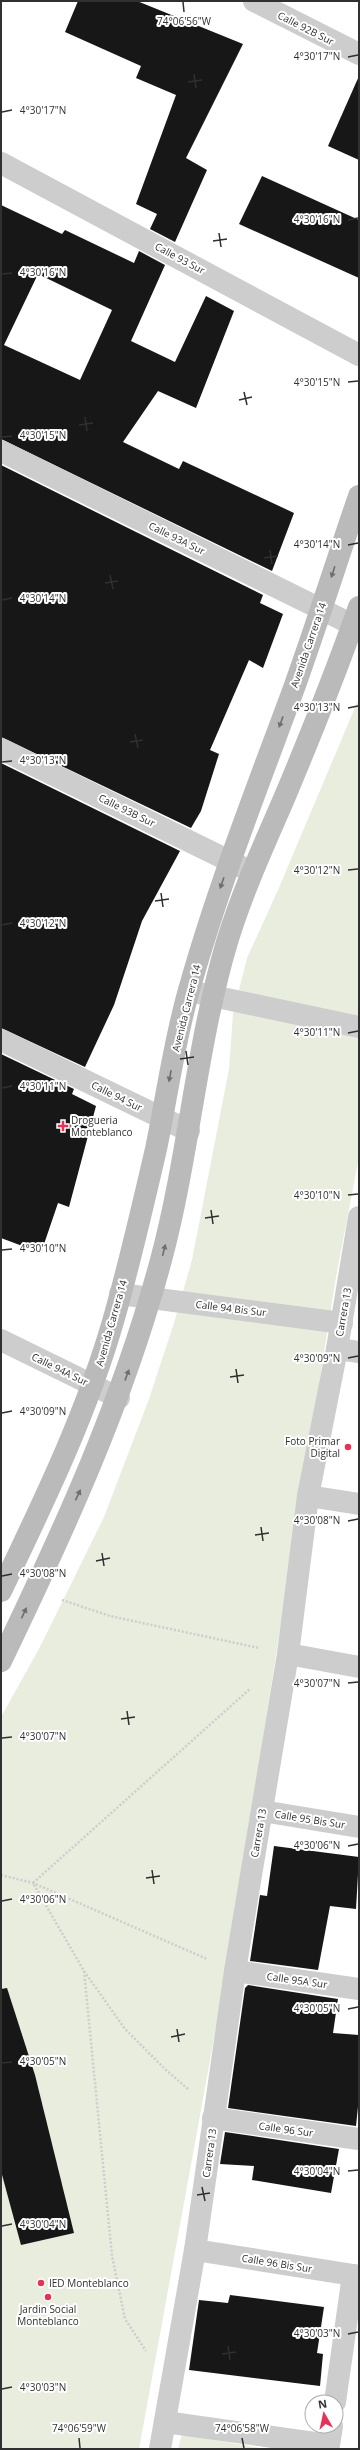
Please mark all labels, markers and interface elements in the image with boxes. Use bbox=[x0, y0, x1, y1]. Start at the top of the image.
street label: Calle 92B Sur bbox=[276, 8, 336, 48]
text: 74°06'56"W bbox=[157, 14, 212, 28]
text: 4°30'17"N bbox=[294, 49, 340, 63]
text: 4°30'17"N bbox=[20, 103, 66, 117]
text: 4°30'16"N bbox=[294, 212, 340, 226]
street label: Calle 93 Sur bbox=[152, 239, 208, 277]
text: 4°30'16"N bbox=[20, 265, 66, 279]
text: 4°30'15"N bbox=[294, 375, 340, 389]
text: 4°30'15"N bbox=[20, 428, 66, 442]
street label: Calle 93A Sur bbox=[146, 518, 208, 558]
text: 4°30'14"N bbox=[294, 537, 340, 551]
one-way arrow bbox=[330, 567, 336, 579]
text: 4°30'14"N bbox=[20, 591, 66, 605]
street label: Avenida Carrera 14 bbox=[287, 600, 329, 689]
text: 4°30'13"N bbox=[294, 700, 340, 714]
one-way arrow bbox=[278, 716, 284, 728]
text: 4°30'13"N bbox=[20, 753, 66, 767]
street label: Calle 93B Sur bbox=[96, 790, 158, 830]
text: 4°30'12"N bbox=[294, 863, 340, 877]
one-way arrow bbox=[219, 878, 225, 890]
text: 4°30'12"N bbox=[20, 916, 66, 930]
street label: Avenida Carrera 14 bbox=[168, 963, 204, 1053]
text: 4°30'11"N bbox=[294, 1025, 340, 1039]
one-way arrow bbox=[166, 1070, 172, 1082]
street label: Calle 94 Sur bbox=[89, 1078, 145, 1114]
text: 4°30'11"N bbox=[20, 1079, 66, 1093]
place label: Drogueria Monteblanco bbox=[71, 1113, 132, 1139]
marker: Drogueria Monteblanco bbox=[58, 1121, 68, 1131]
text: 4°30'10"N bbox=[294, 1188, 340, 1202]
text: 4°30'10"N bbox=[20, 1241, 66, 1255]
one-way arrow bbox=[161, 1244, 167, 1257]
street label: Avenida Carrera 14 bbox=[92, 1278, 130, 1368]
street label: Carrera 13 bbox=[332, 1286, 354, 1338]
street label: Calle 94 Bis Sur bbox=[195, 1297, 267, 1319]
street label: Calle 94A Sur bbox=[29, 1349, 91, 1389]
text: 4°30'09"N bbox=[294, 1351, 340, 1365]
one-way arrow bbox=[124, 1368, 130, 1380]
text: 4°30'09"N bbox=[20, 1404, 66, 1418]
place label: Foto Primar Digital bbox=[285, 1434, 340, 1460]
marker: Foto Primar Digital bbox=[343, 1442, 353, 1452]
one-way arrow bbox=[75, 1490, 81, 1501]
text: 4°30'08"N bbox=[294, 1513, 340, 1527]
text: 4°30'08"N bbox=[20, 1566, 66, 1580]
one-way arrow bbox=[21, 1608, 27, 1619]
text: 4°30'07"N bbox=[294, 1676, 340, 1690]
text: 4°30'07"N bbox=[20, 1729, 66, 1743]
street label: Carrera 13 bbox=[247, 1807, 269, 1859]
street label: Calle 95 Bis Sur bbox=[274, 1807, 346, 1831]
text: 4°30'06"N bbox=[294, 1838, 340, 1852]
text: 4°30'06"N bbox=[20, 1892, 66, 1906]
street label: Calle 95A Sur bbox=[266, 1969, 328, 1991]
text: 4°30'05"N bbox=[294, 2001, 340, 2015]
text: 4°30'05"N bbox=[20, 2054, 66, 2068]
street label: Calle 96 Sur bbox=[258, 2118, 314, 2140]
street label: Carrera 13 bbox=[199, 2127, 219, 2178]
text: 4°30'04"N bbox=[294, 2164, 340, 2178]
text: 4°30'04"N bbox=[20, 2217, 66, 2231]
street label: Calle 96 Bis Sur bbox=[241, 2251, 313, 2275]
place label: IED Monteblanco bbox=[49, 2276, 129, 2290]
marker: IED Monteblanco bbox=[36, 2278, 46, 2288]
marker: Jardin Social Monteblanco bbox=[43, 2292, 53, 2302]
place label: Jardin Social Monteblanco bbox=[17, 2302, 79, 2328]
text: 4°30'03"N bbox=[294, 2326, 340, 2340]
text: 4°30'03"N bbox=[20, 2380, 66, 2394]
north arrow bbox=[304, 2394, 344, 2434]
text: N bbox=[317, 2396, 328, 2412]
text: 74°06'59"W bbox=[52, 2421, 107, 2435]
text: 74°06'58"W bbox=[215, 2421, 270, 2435]

